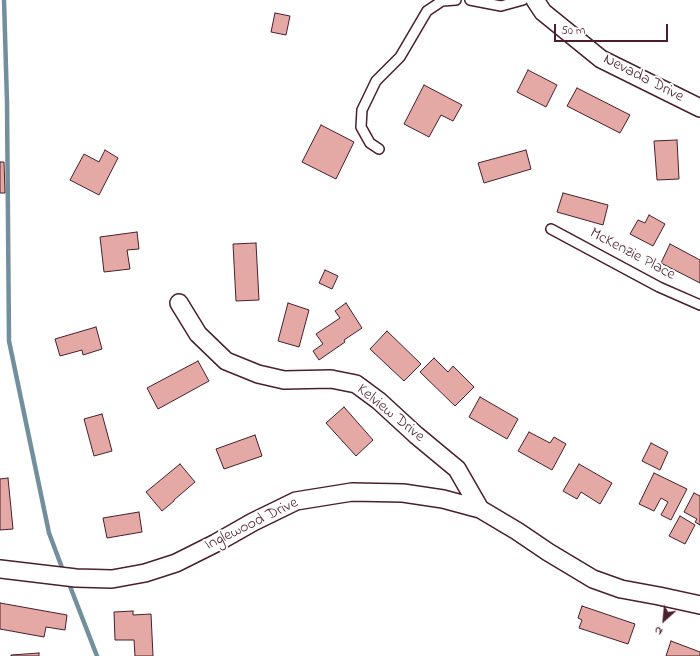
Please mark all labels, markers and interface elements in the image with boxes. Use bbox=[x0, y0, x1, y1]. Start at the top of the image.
scale bar bbox=[556, 16, 670, 42]
text: 50 m bbox=[561, 22, 585, 40]
street label: Nevada Drive bbox=[600, 51, 686, 107]
street label: McKenzie Place bbox=[586, 224, 678, 286]
street label: Kelview Drive bbox=[352, 381, 428, 447]
street label: Inglewood Drive bbox=[202, 494, 302, 556]
north arrow bbox=[644, 600, 684, 640]
text: N bbox=[652, 622, 665, 640]

